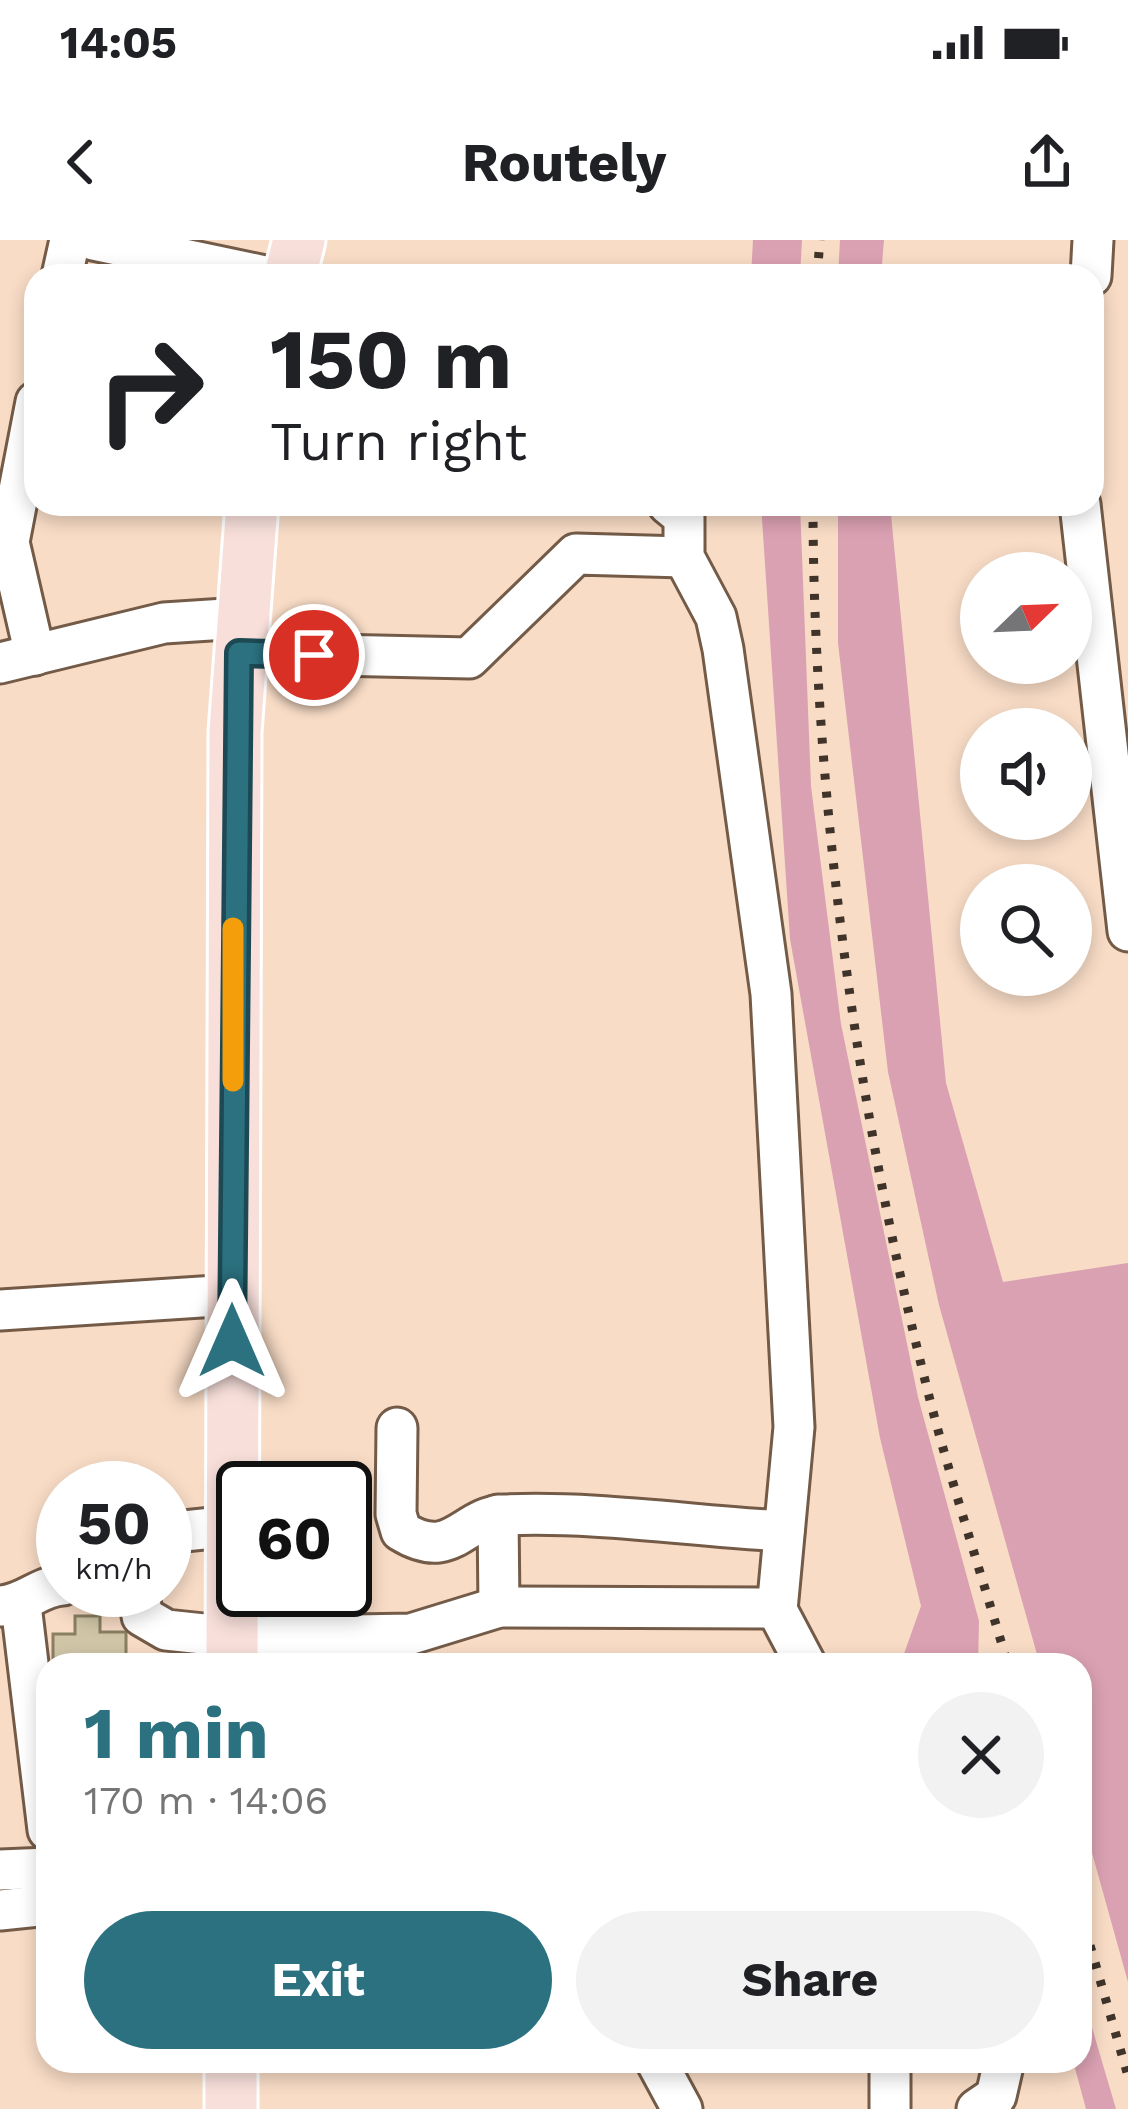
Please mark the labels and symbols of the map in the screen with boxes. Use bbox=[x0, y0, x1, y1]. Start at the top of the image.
north arrow bbox=[960, 552, 1092, 684]
pin bbox=[263, 604, 365, 706]
position arrow bbox=[169, 1278, 295, 1404]
speed limit sign: 60 bbox=[216, 1461, 372, 1617]

